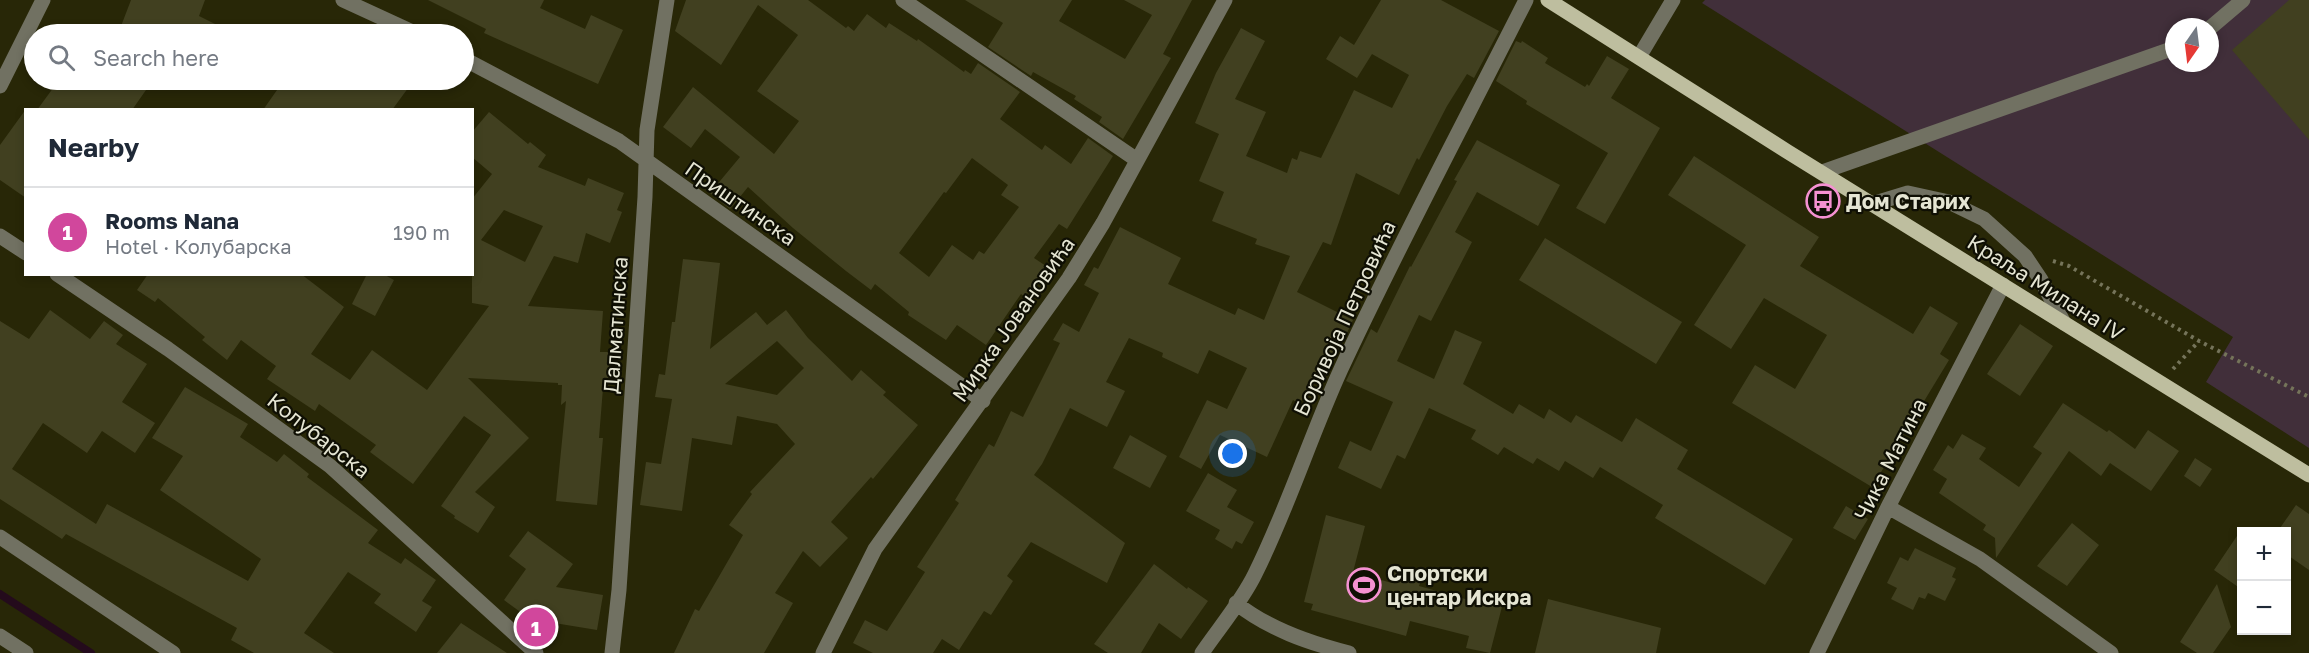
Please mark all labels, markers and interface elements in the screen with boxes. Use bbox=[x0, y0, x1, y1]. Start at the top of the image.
north arrow bbox=[2165, 18, 2219, 72]
search box bbox=[24, 24, 474, 90]
icon: search bbox=[45, 41, 78, 74]
text: Search here bbox=[93, 44, 219, 71]
text: Nearby bbox=[48, 132, 139, 163]
street label: Приштинска bbox=[680, 155, 802, 251]
bus stop icon: Дом Старих bbox=[1805, 183, 1841, 219]
place label: Дом Старих bbox=[1846, 188, 1970, 214]
text: Rooms Nana bbox=[105, 207, 239, 234]
street label: Боривоја Петровића bbox=[1287, 216, 1401, 420]
text: 1 bbox=[62, 220, 73, 244]
text: 190 m bbox=[393, 220, 450, 244]
street label: Краља Милана IV bbox=[1963, 228, 2129, 346]
street label: Мирка Јовановића bbox=[946, 231, 1080, 407]
text: Hotel · Колубарска bbox=[105, 234, 292, 258]
street label: Далматинска bbox=[597, 256, 633, 394]
street label: Колубарска bbox=[262, 387, 376, 483]
street label: Чика Матина bbox=[1848, 394, 1932, 524]
your location bbox=[1218, 439, 1247, 468]
map controls bbox=[2237, 527, 2291, 635]
button: + bbox=[2237, 527, 2291, 581]
place label: Спортски центар Искра bbox=[1387, 560, 1531, 610]
sports icon: Спортски центар Искра bbox=[1346, 567, 1382, 603]
button: − bbox=[2237, 581, 2291, 635]
pin: 1 bbox=[516, 604, 556, 650]

